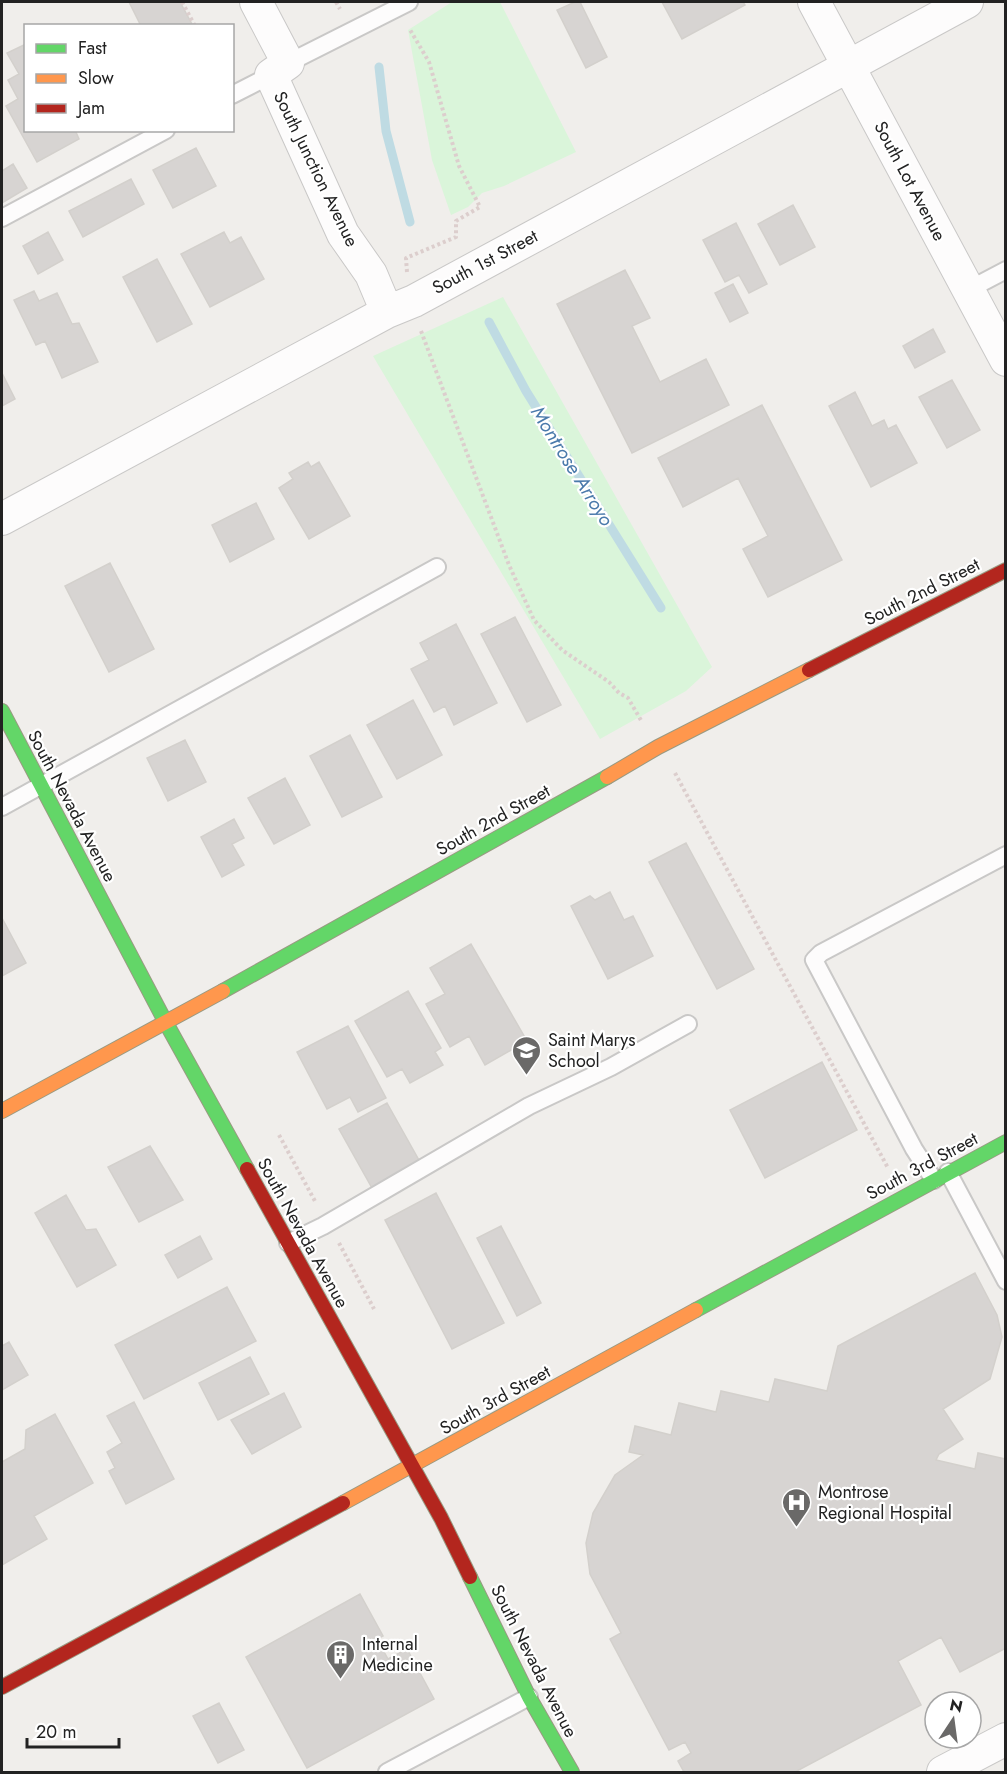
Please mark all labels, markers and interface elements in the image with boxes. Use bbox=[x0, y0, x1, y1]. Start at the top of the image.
legend bbox=[24, 24, 234, 132]
text: Fast bbox=[78, 35, 107, 61]
text: Slow bbox=[78, 65, 115, 91]
street label: South Junction Avenue bbox=[267, 87, 365, 251]
text: Jam bbox=[76, 95, 105, 121]
street label: South Lot Avenue bbox=[868, 117, 952, 245]
street label: South 1st Street bbox=[428, 223, 543, 301]
water label: Montrose Arroyo bbox=[523, 400, 621, 532]
street label: South 2nd Street bbox=[860, 551, 985, 632]
street label: South Nevada Avenue bbox=[21, 726, 123, 886]
street label: South 2nd Street bbox=[431, 778, 555, 862]
place label: Saint Marys School bbox=[548, 1027, 636, 1074]
school or university icon: Saint Marys School bbox=[511, 1034, 543, 1076]
street label: South 3rd Street bbox=[862, 1125, 983, 1206]
street label: South Nevada Avenue bbox=[251, 1153, 355, 1313]
street label: South 3rd Street bbox=[435, 1359, 556, 1441]
place label: Montrose Regional Hospital bbox=[818, 1479, 952, 1526]
hospital icon: Montrose Regional Hospital bbox=[781, 1486, 813, 1528]
street label: South Nevada Avenue bbox=[484, 1580, 584, 1742]
place label: Internal Medicine bbox=[362, 1631, 433, 1678]
building icon: Internal Medicine bbox=[325, 1638, 357, 1680]
north arrow bbox=[923, 1690, 983, 1750]
text: N bbox=[947, 1693, 965, 1719]
scale bar bbox=[27, 1711, 118, 1749]
text: 20 m bbox=[36, 1719, 76, 1745]

